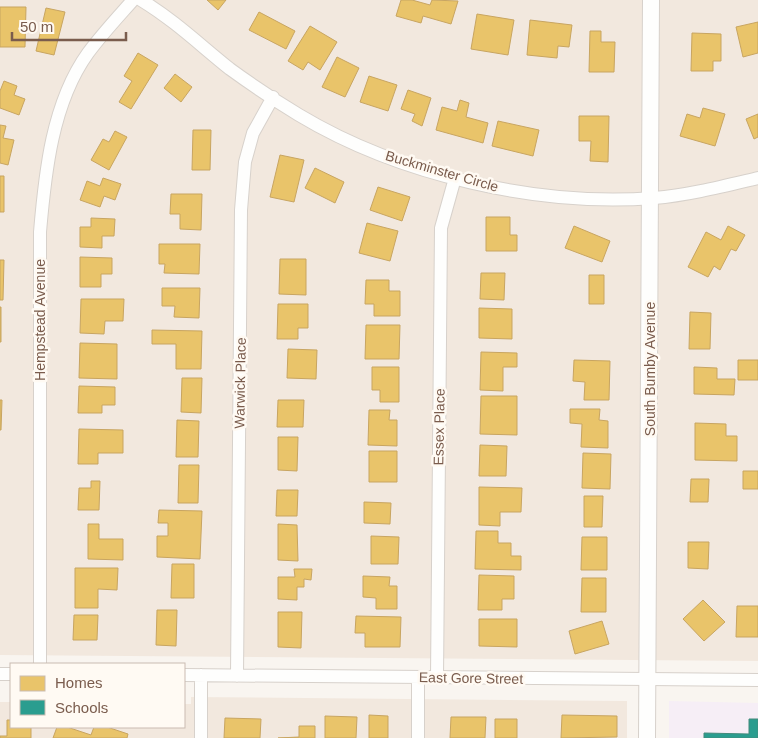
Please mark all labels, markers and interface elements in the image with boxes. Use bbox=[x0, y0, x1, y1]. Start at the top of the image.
scale bar bbox=[12, 10, 126, 42]
text: 50 m bbox=[20, 18, 53, 35]
street label: Buckminster Circle bbox=[384, 147, 500, 195]
street label: Hempstead Avenue bbox=[32, 259, 48, 381]
street label: South Bumby Avenue bbox=[642, 302, 658, 436]
street label: Warwick Place bbox=[231, 337, 249, 429]
street label: Essex Place bbox=[430, 388, 448, 466]
legend bbox=[10, 663, 185, 728]
street label: East Gore Street bbox=[419, 669, 523, 687]
text: Homes bbox=[55, 674, 103, 691]
text: Schools bbox=[55, 699, 108, 716]

